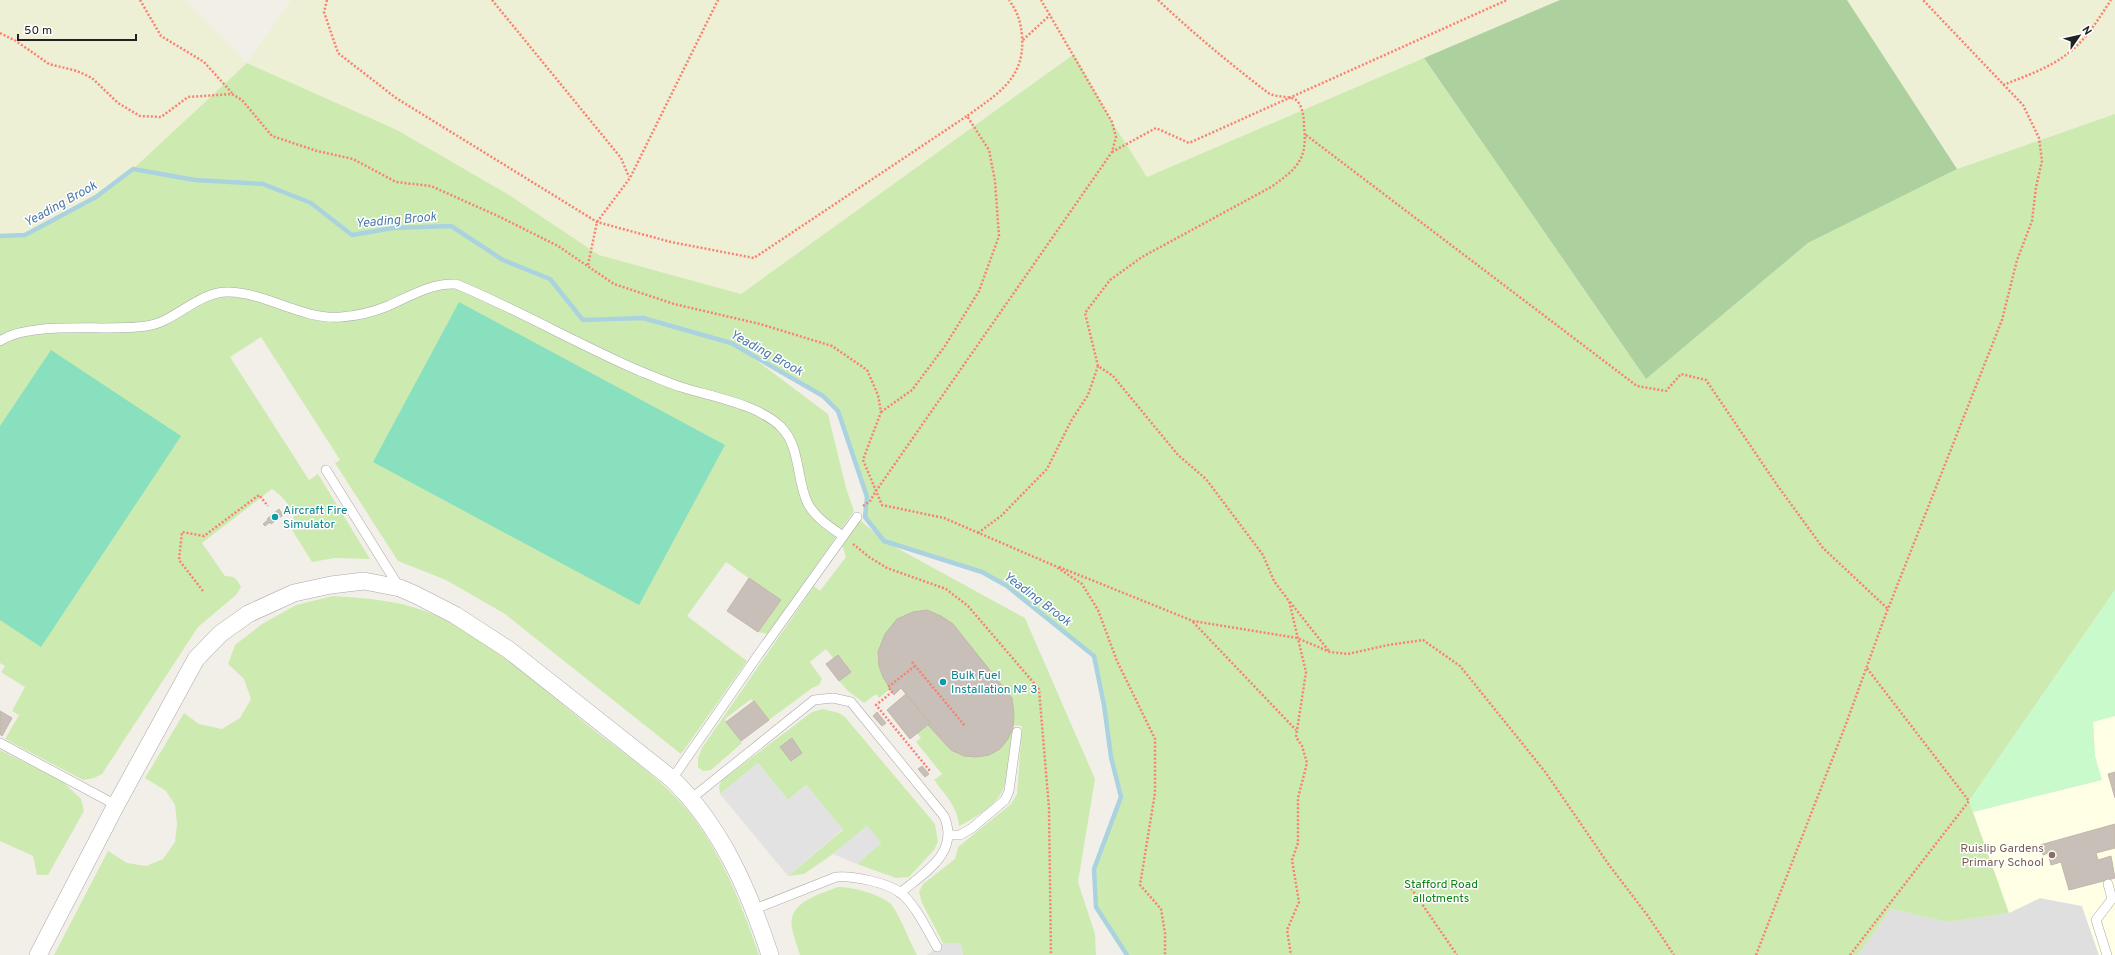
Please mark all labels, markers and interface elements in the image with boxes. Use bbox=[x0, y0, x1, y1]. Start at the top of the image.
scale bar bbox=[18, 16, 136, 42]
north arrow bbox=[2059, 16, 2099, 56]
text: 50 m bbox=[24, 23, 52, 39]
text: N bbox=[2078, 24, 2094, 38]
water label: Yeading Brook bbox=[22, 178, 101, 231]
water label: Yeading Brook bbox=[355, 209, 438, 232]
water label: Yeading Brook bbox=[727, 327, 806, 381]
place label: Aircraft Fire Simulator bbox=[283, 503, 347, 533]
marker: Aircraft Fire Simulator bbox=[270, 512, 280, 522]
water label: Yeading Brook bbox=[1000, 569, 1074, 631]
place label: Bulk Fuel Installation № 3 bbox=[951, 668, 1037, 698]
marker: Bulk Fuel Installation № 3 bbox=[938, 677, 948, 687]
place label: Ruislip Gardens Primary School bbox=[1960, 841, 2044, 871]
marker: Ruislip Gardens Primary School bbox=[2047, 850, 2057, 860]
park label: Stafford Road allotments bbox=[1404, 877, 1478, 907]

